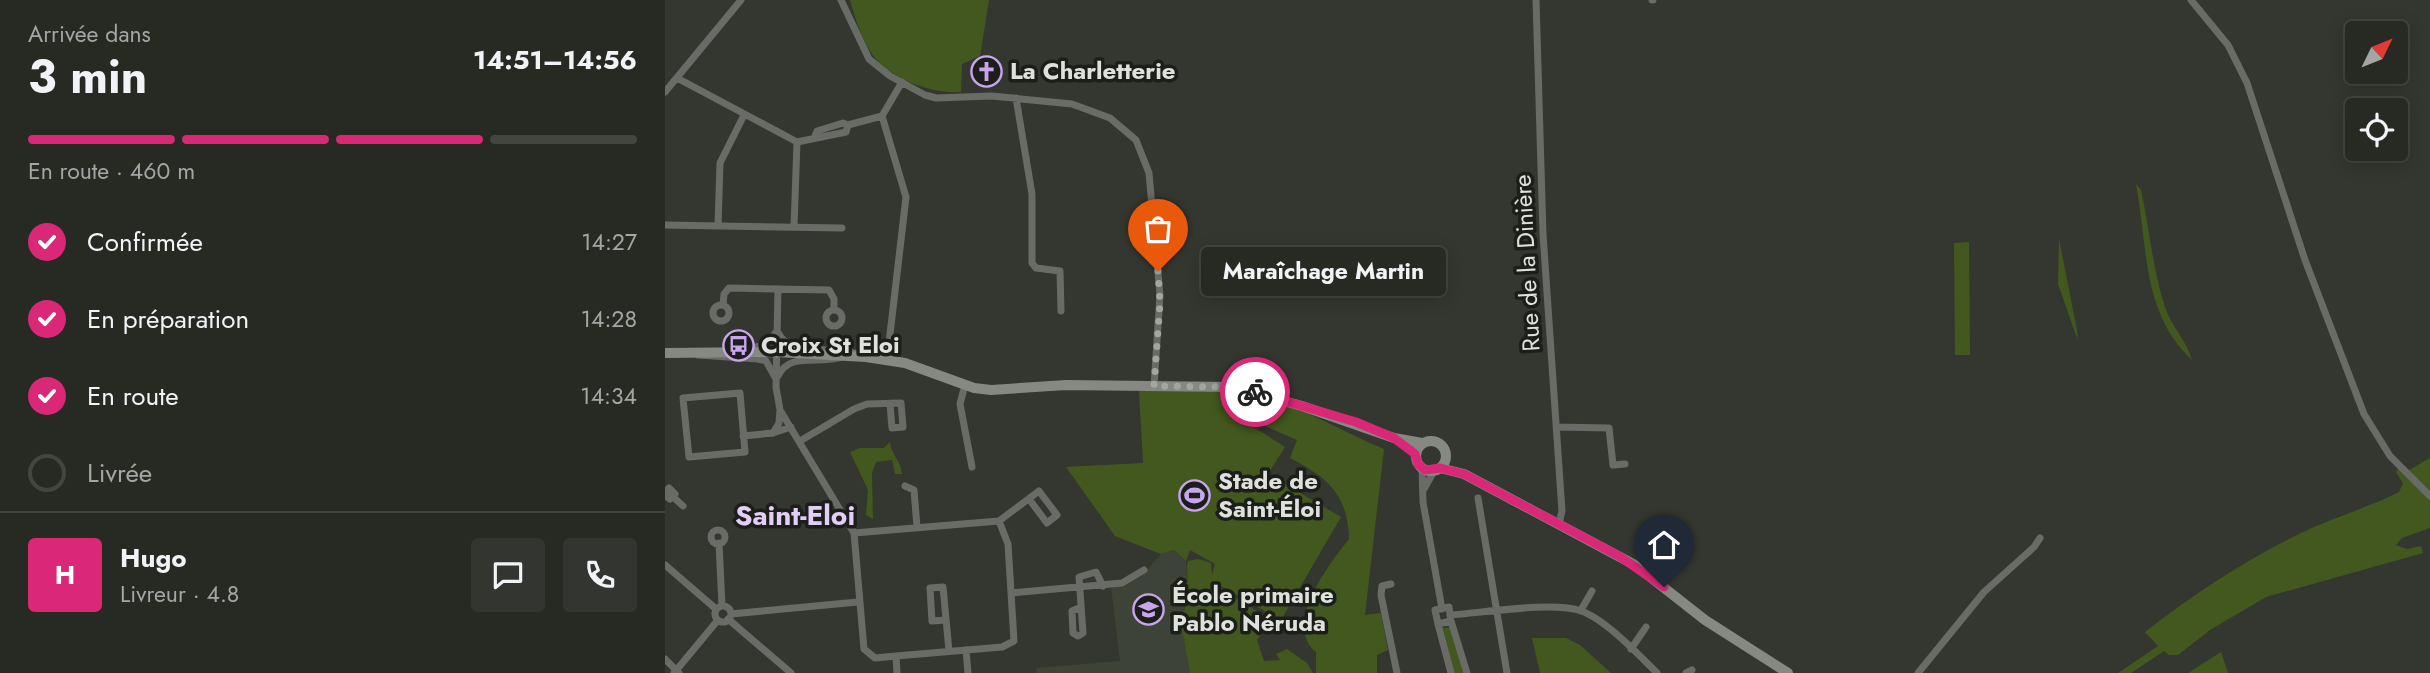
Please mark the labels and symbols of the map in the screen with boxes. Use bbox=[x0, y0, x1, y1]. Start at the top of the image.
north arrow bbox=[2345, 21, 2408, 84]
place label: La Charletterie bbox=[1010, 53, 1176, 88]
church icon: La Charletterie bbox=[970, 54, 1004, 88]
street label: Rue de la Dinière bbox=[1504, 174, 1549, 352]
pin bbox=[1128, 199, 1188, 271]
callout: Maraîchage Martin bbox=[1200, 246, 1445, 296]
place label: Croix St Eloi bbox=[761, 327, 900, 362]
bus stop icon: Croix St Eloi bbox=[721, 328, 755, 362]
courier bbox=[1220, 357, 1290, 427]
place label: Stade de Saint-Éloi bbox=[1218, 463, 1321, 526]
sports icon: Stade de Saint-Éloi bbox=[1178, 478, 1212, 512]
district label: Saint-Eloi bbox=[735, 495, 855, 536]
pin bbox=[1634, 515, 1694, 587]
place label: École primaire Pablo Néruda bbox=[1172, 577, 1334, 640]
school or university icon: École primaire Pablo Néruda bbox=[1132, 592, 1166, 626]

